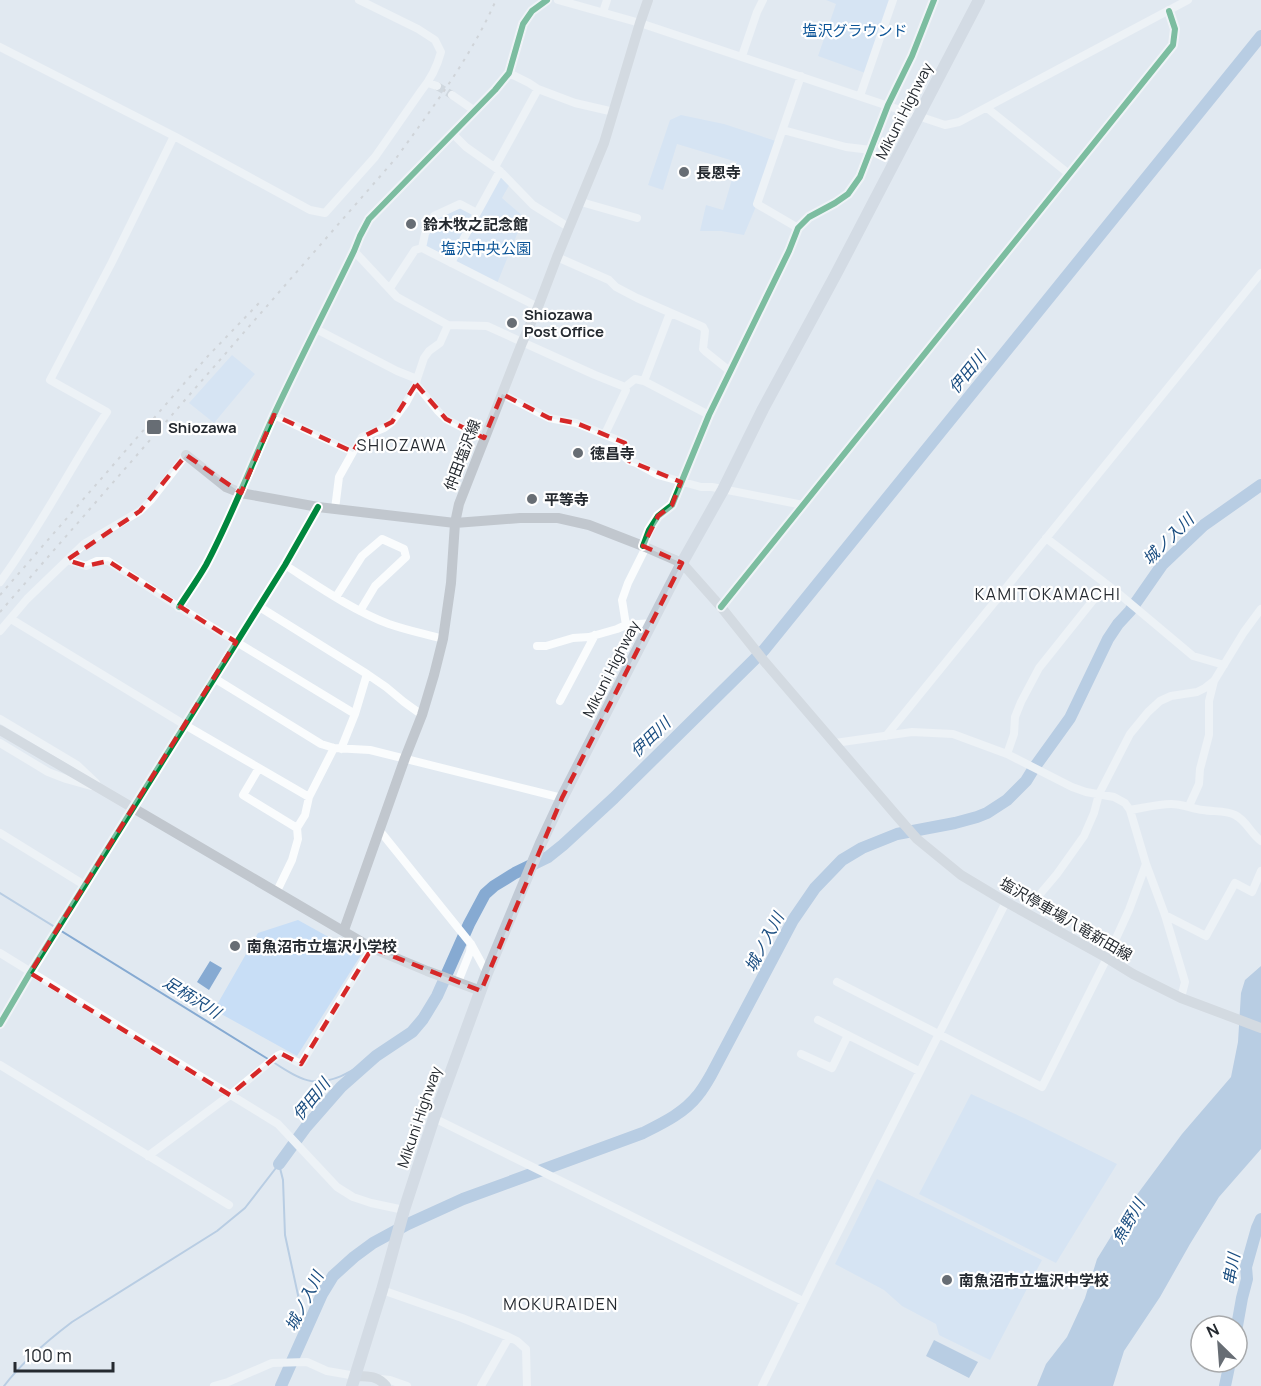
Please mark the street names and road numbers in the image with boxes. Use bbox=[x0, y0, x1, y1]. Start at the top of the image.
street label: Mikuni Highway bbox=[871, 59, 938, 163]
street label: 仲田塩沢線 bbox=[439, 416, 485, 494]
street label: Mikuni Highway bbox=[578, 617, 645, 721]
street label: 塩沢停車場八竜新田線 bbox=[996, 872, 1136, 966]
street label: Mikuni Highway bbox=[392, 1063, 446, 1171]

